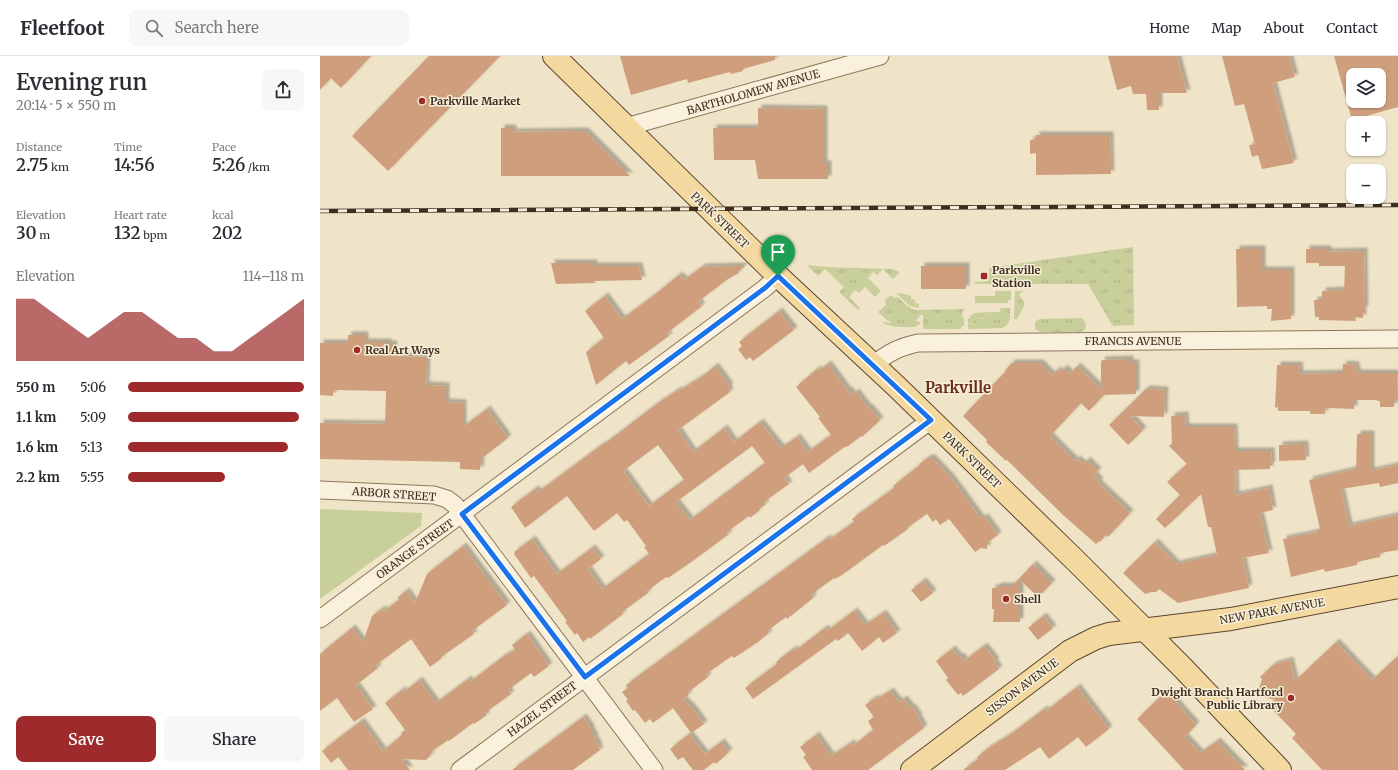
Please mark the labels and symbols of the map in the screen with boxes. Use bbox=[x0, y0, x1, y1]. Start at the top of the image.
street label: BARTHOLOMEW AVENUE bbox=[685, 66, 821, 118]
place label: Parkville Market bbox=[430, 94, 521, 108]
marker: Parkville Market bbox=[417, 96, 427, 106]
street label: PARK STREET bbox=[688, 189, 752, 251]
pin bbox=[761, 235, 795, 276]
place label: Parkville Station bbox=[992, 263, 1041, 290]
marker: Parkville Station bbox=[979, 271, 989, 281]
street label: FRANCIS AVENUE bbox=[1085, 334, 1181, 348]
place label: Real Art Ways bbox=[365, 343, 440, 357]
marker: Real Art Ways bbox=[352, 345, 362, 355]
district label: Parkville bbox=[925, 378, 991, 397]
street label: PARK STREET bbox=[940, 429, 1004, 491]
street label: ARBOR STREET bbox=[350, 484, 437, 504]
street label: ORANGE STREET bbox=[373, 516, 457, 582]
place label: Shell bbox=[1014, 592, 1041, 606]
marker: Shell bbox=[1001, 594, 1011, 604]
street label: NEW PARK AVENUE bbox=[1218, 595, 1326, 627]
street label: SISSON AVENUE bbox=[983, 655, 1061, 719]
street label: HAZEL STREET bbox=[504, 678, 580, 740]
place label: Dwight Branch Hartford Public Library bbox=[1151, 685, 1283, 712]
marker: Dwight Branch Hartford Public Library bbox=[1286, 693, 1296, 703]

